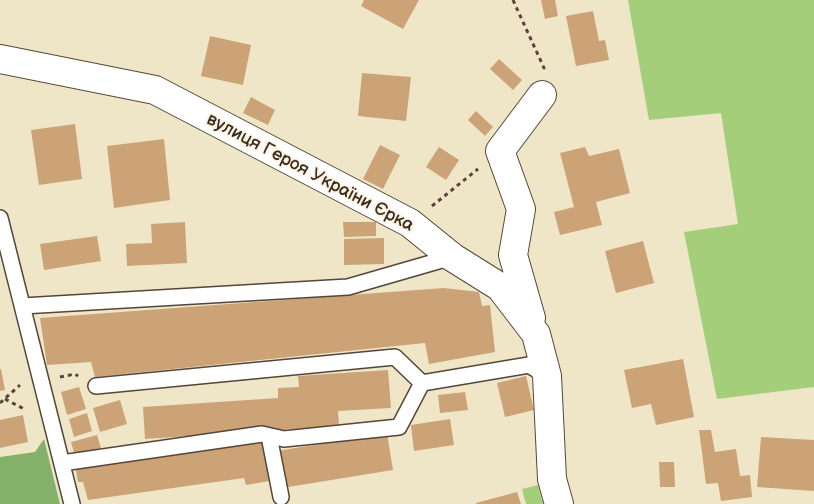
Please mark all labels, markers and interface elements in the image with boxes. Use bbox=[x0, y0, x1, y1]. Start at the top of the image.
street label: вулиця Героя України Єрка bbox=[203, 109, 417, 237]

